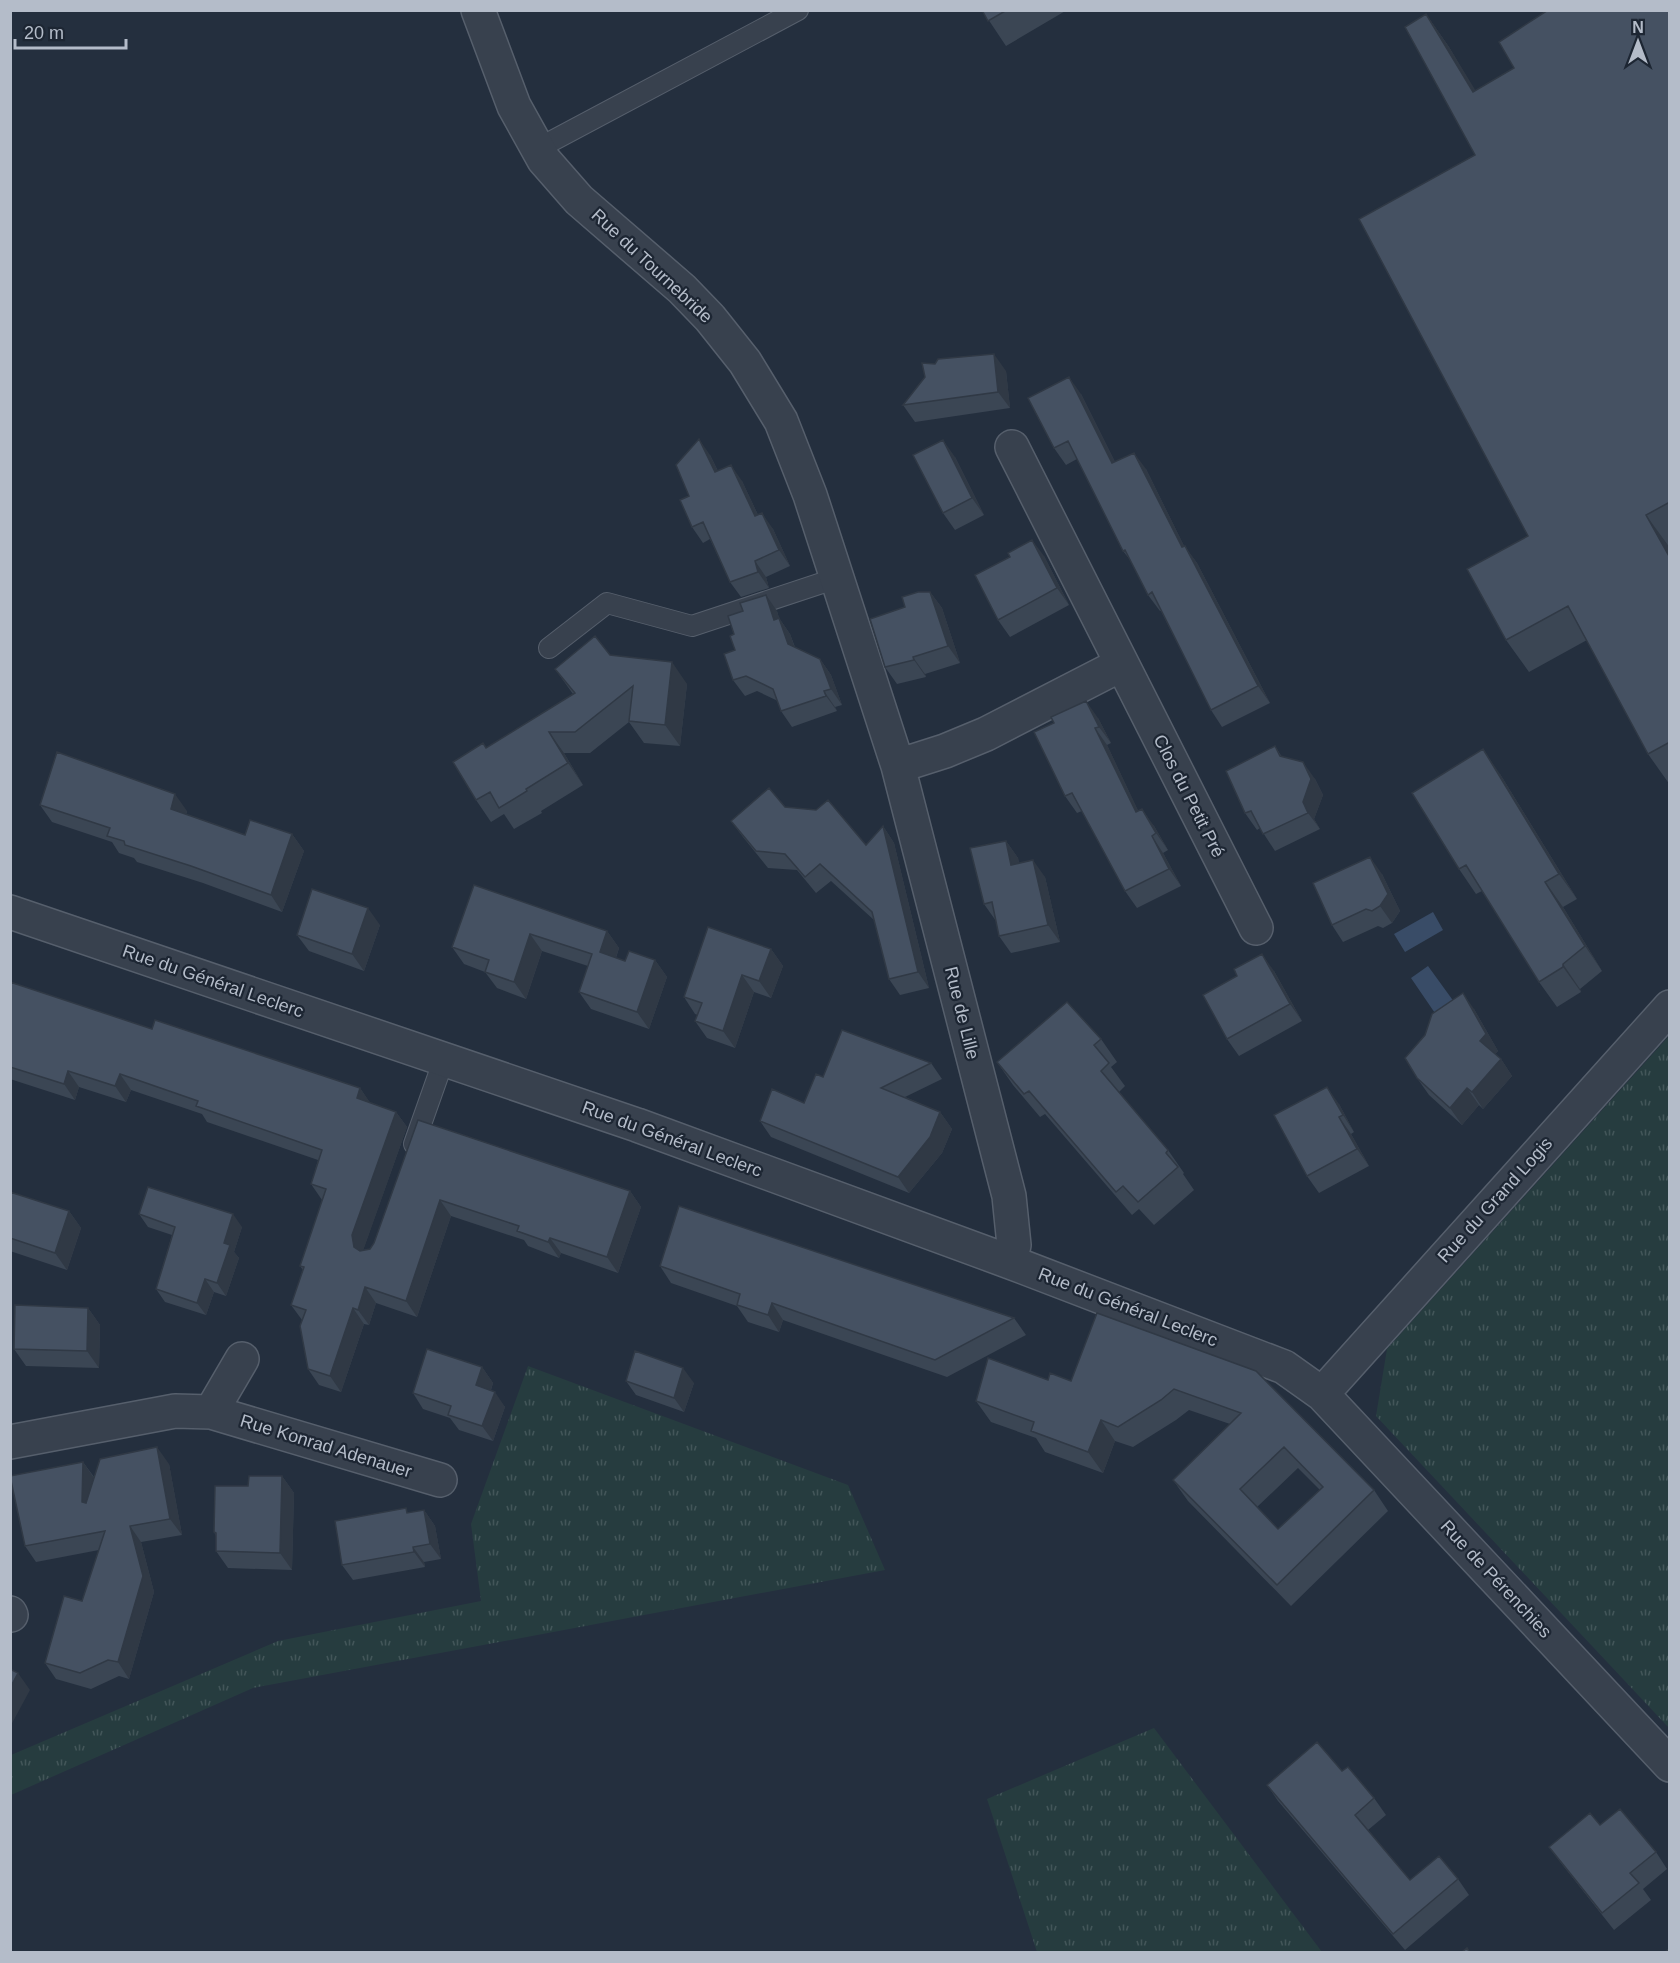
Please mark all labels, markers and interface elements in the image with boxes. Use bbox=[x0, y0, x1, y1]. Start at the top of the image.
scale bar bbox=[15, 12, 126, 50]
north arrow bbox=[1608, 12, 1668, 72]
text: N bbox=[1632, 19, 1644, 36]
text: 20 m bbox=[24, 23, 64, 43]
street label: Rue du Tournebride bbox=[587, 205, 717, 327]
street label: Clos du Petit Pré bbox=[1149, 731, 1229, 861]
street label: Rue du Général Leclerc bbox=[120, 941, 306, 1021]
street label: Rue de Lille bbox=[941, 964, 983, 1062]
street label: Rue du Général Leclerc bbox=[579, 1097, 765, 1181]
street label: Rue du Grand Logis bbox=[1434, 1133, 1556, 1267]
street label: Rue du Général Leclerc bbox=[1036, 1264, 1220, 1350]
street label: Rue Konrad Adenauer bbox=[238, 1410, 414, 1482]
street label: Rue de Pérenchies bbox=[1436, 1516, 1556, 1642]

